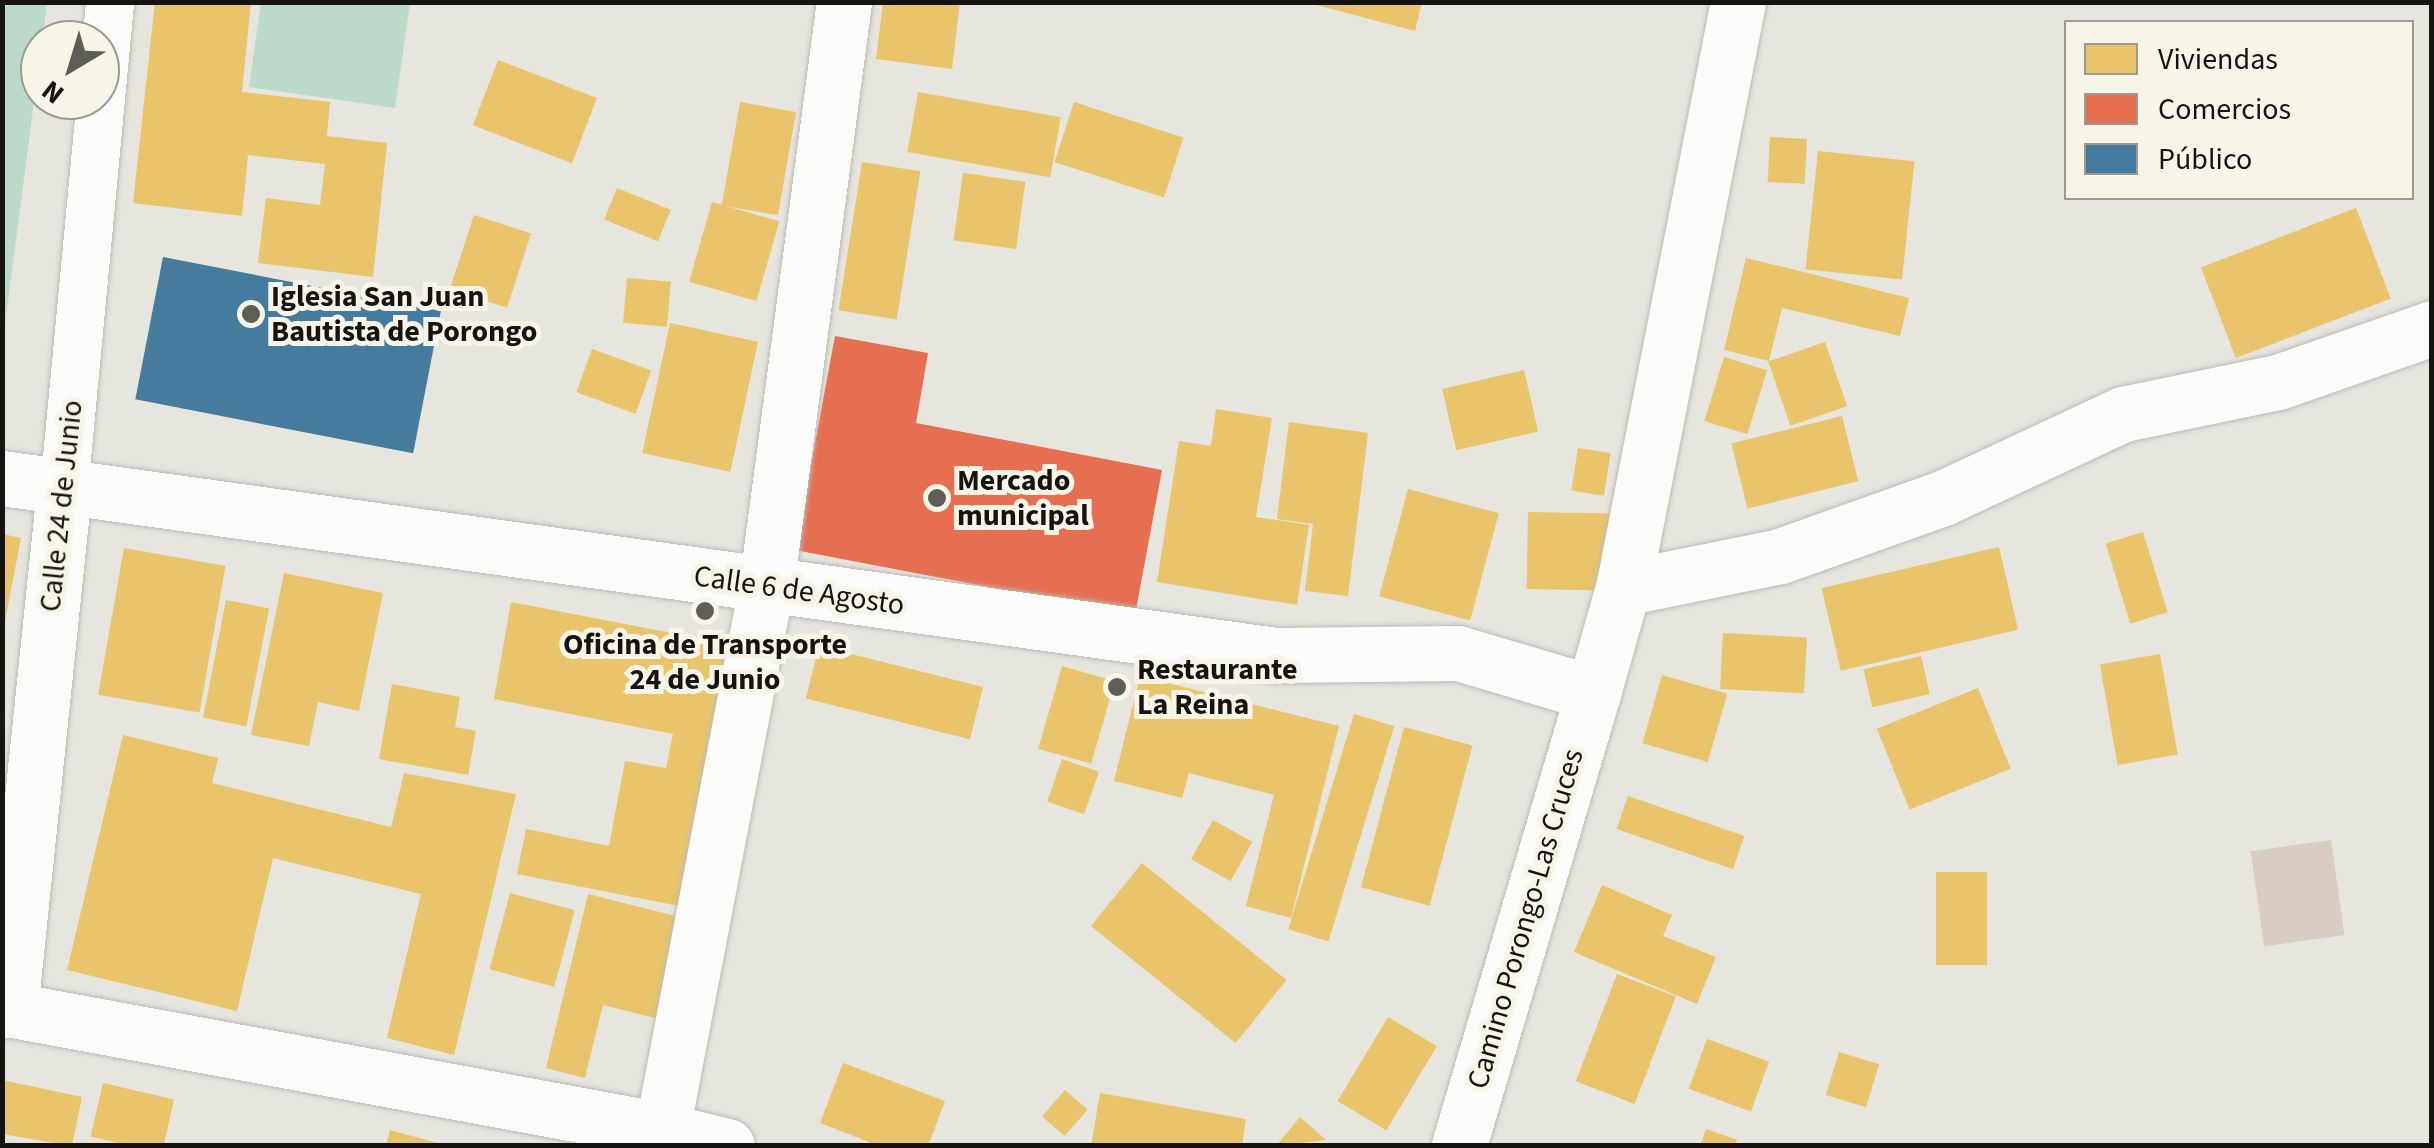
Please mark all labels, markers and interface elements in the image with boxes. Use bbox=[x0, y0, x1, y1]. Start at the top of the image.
north arrow bbox=[20, 20, 120, 120]
legend bbox=[2064, 20, 2414, 200]
text: Viviendas bbox=[2158, 38, 2278, 81]
text: N bbox=[33, 71, 72, 114]
text: Comercios bbox=[2158, 88, 2291, 131]
text: Público bbox=[2158, 138, 2252, 181]
place label: Iglesia San Juan Bautista de Porongo bbox=[271, 279, 537, 350]
marker: Iglesia San Juan Bautista de Porongo bbox=[240, 303, 262, 325]
street label: Calle 24 de Junio bbox=[33, 398, 91, 614]
place label: Mercado municipal bbox=[957, 463, 1089, 534]
marker: Mercado municipal bbox=[926, 487, 948, 509]
street label: Calle 6 de Agosto bbox=[692, 558, 906, 624]
marker: Oficina de Transporte 24 de Junio bbox=[694, 600, 716, 622]
place label: Oficina de Transporte 24 de Junio bbox=[563, 627, 847, 698]
place label: Restaurante La Reina bbox=[1137, 652, 1298, 722]
marker: Restaurante La Reina bbox=[1106, 676, 1128, 698]
street label: Camino Porongo-Las Cruces bbox=[1460, 745, 1592, 1093]

